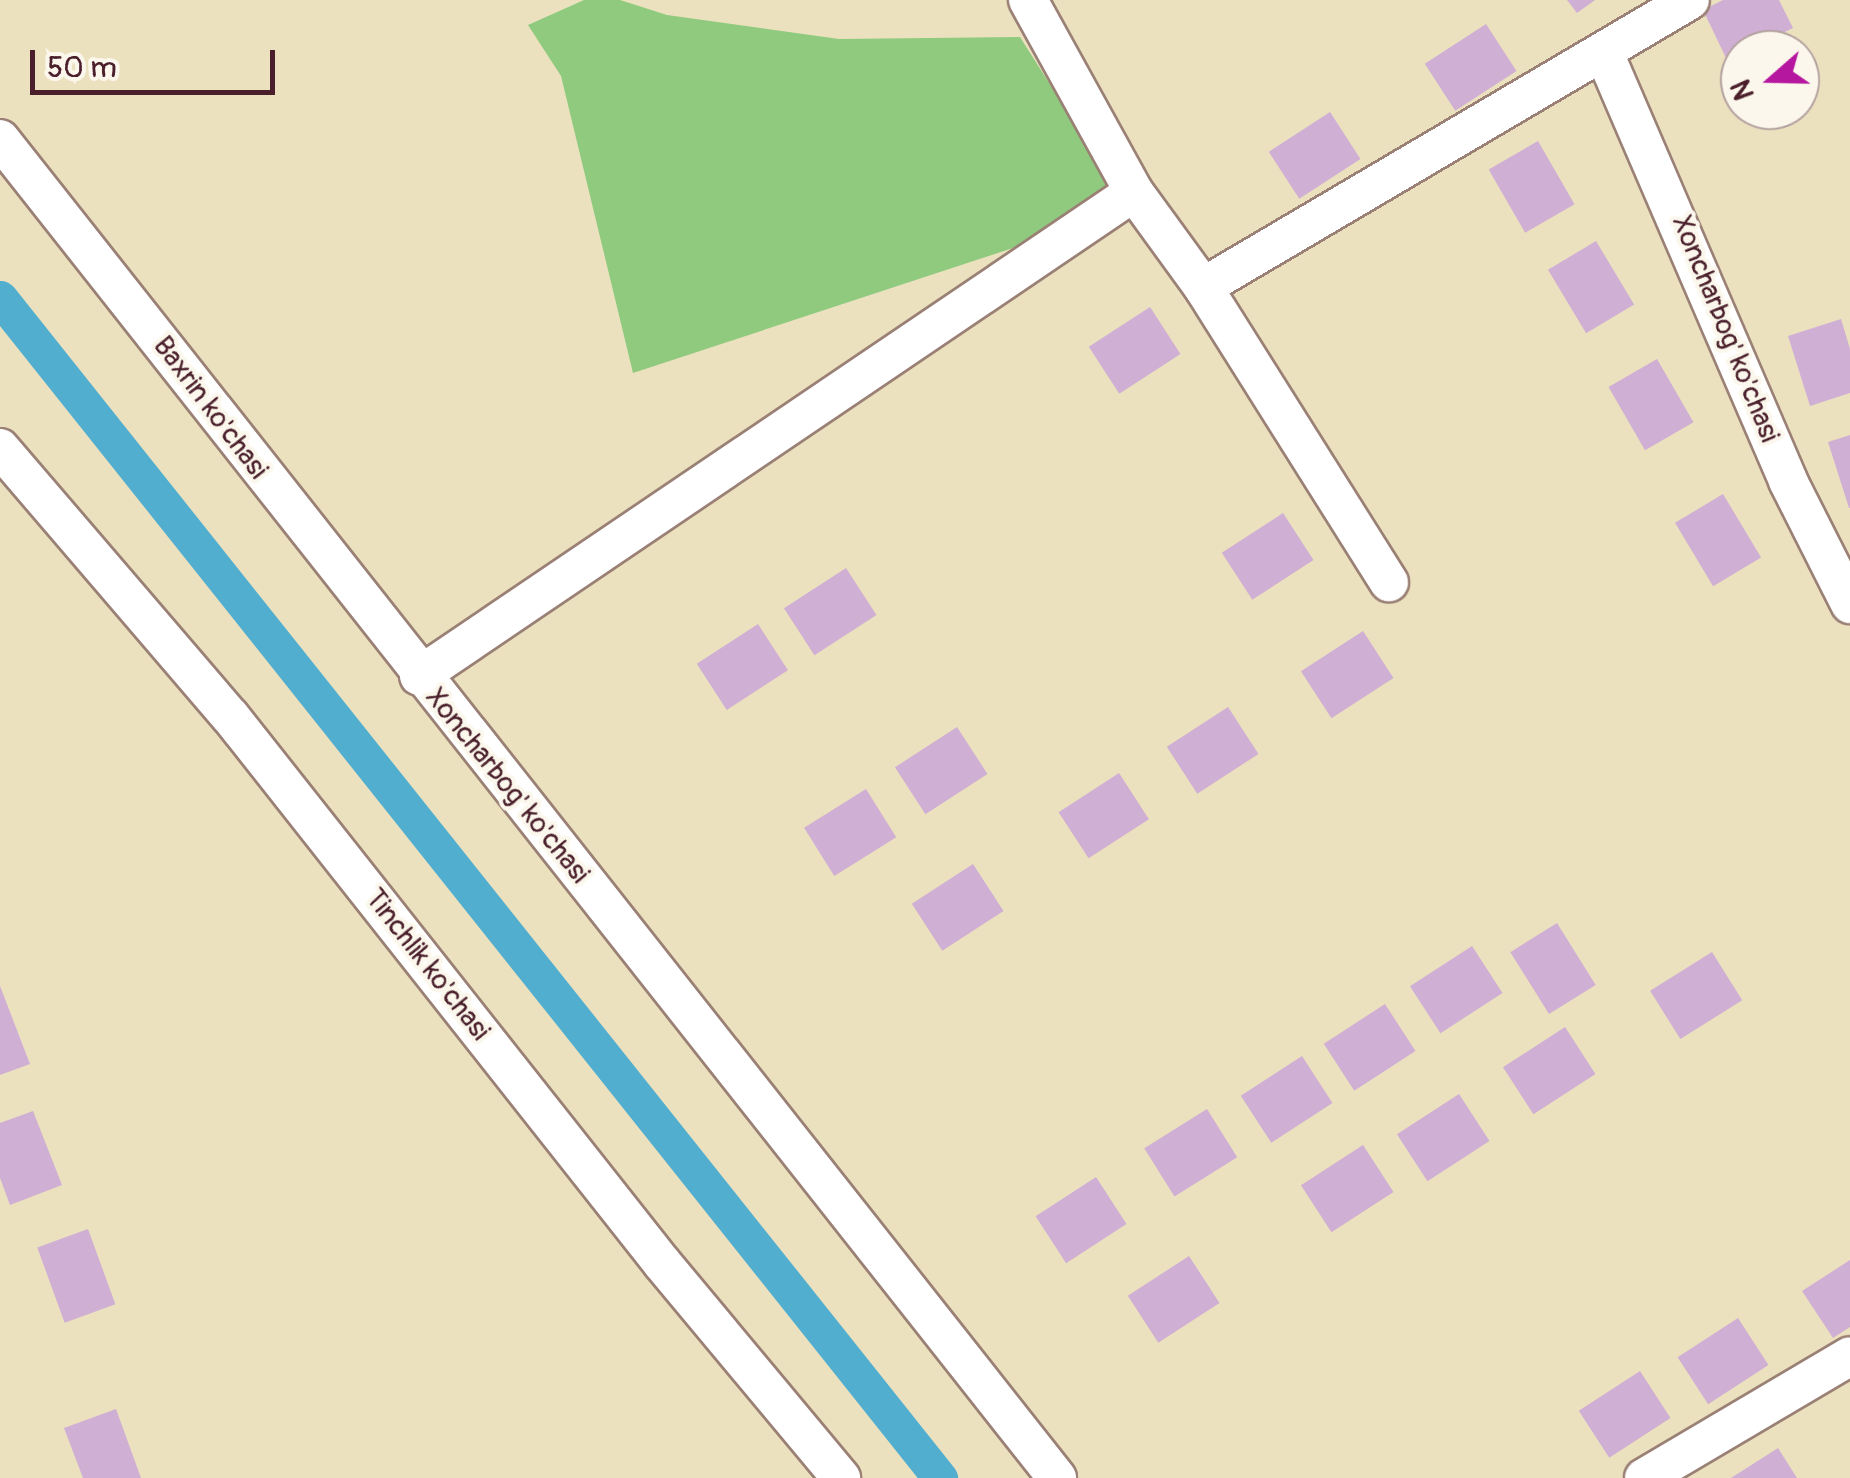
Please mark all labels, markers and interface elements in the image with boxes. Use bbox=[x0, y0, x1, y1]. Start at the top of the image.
scale bar bbox=[35, 30, 280, 92]
north arrow bbox=[1720, 30, 1820, 130]
text: 50 m bbox=[47, 49, 117, 86]
text: N bbox=[1724, 75, 1763, 105]
street label: Xoncharbog' ko'chasi bbox=[1664, 211, 1786, 447]
street label: Baxrin ko'chasi bbox=[146, 330, 274, 486]
street label: Xoncharbog' ko'chasi bbox=[418, 682, 596, 890]
street label: Tinchlik ko'chasi bbox=[357, 883, 497, 1047]

